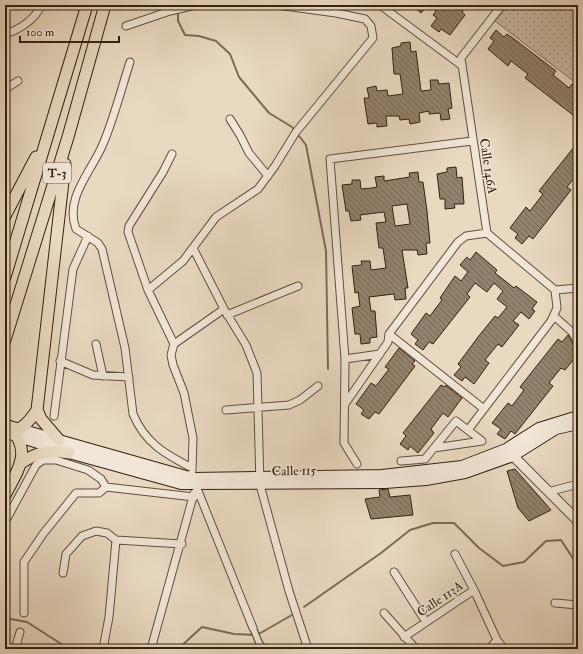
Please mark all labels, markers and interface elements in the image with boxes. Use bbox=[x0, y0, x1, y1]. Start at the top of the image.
scale bar bbox=[20, 18, 119, 44]
text: 100 m bbox=[26, 25, 55, 40]
street label: Calle 146A bbox=[476, 137, 500, 196]
road number: T-3 bbox=[43, 163, 71, 183]
street label: Calle 115 bbox=[272, 463, 317, 479]
street label: Calle 113A bbox=[414, 577, 467, 620]

